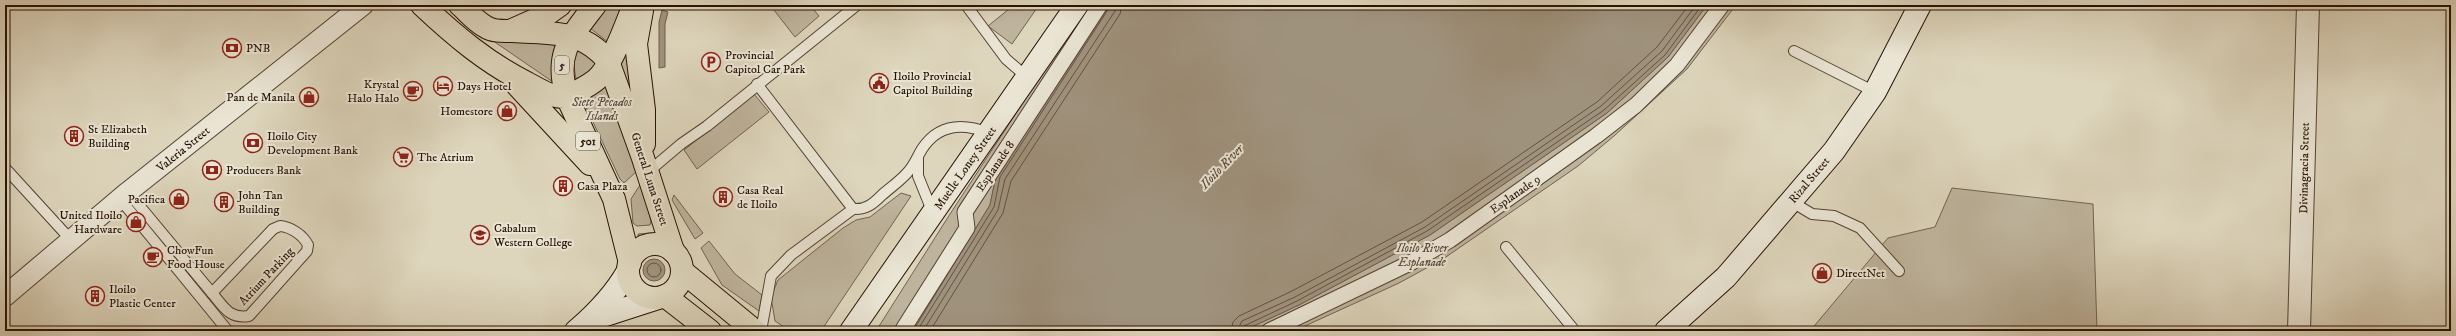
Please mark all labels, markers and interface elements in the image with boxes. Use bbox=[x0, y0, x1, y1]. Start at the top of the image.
bank icon: PNB bbox=[221, 37, 243, 59]
place label: PNB bbox=[246, 41, 270, 56]
place label: Provincial Capitol Car Park bbox=[725, 48, 806, 77]
parking icon: Provincial Capitol Car Park bbox=[700, 51, 722, 73]
road number: 5 bbox=[555, 56, 569, 74]
place label: Iloilo Provincial Capitol Building bbox=[893, 69, 972, 98]
public building icon: Iloilo Provincial Capitol Building bbox=[868, 72, 890, 94]
hotel icon: Days Hotel bbox=[432, 75, 454, 97]
place label: Krystal Halo Halo bbox=[347, 77, 399, 106]
place label: Days Hotel bbox=[457, 79, 512, 94]
cafe icon: Krystal Halo Halo bbox=[402, 80, 424, 102]
shop icon: Pan de Manila bbox=[298, 86, 320, 108]
place label: Pan de Manila bbox=[226, 90, 296, 105]
park label: Siete Pecados Islands bbox=[571, 95, 632, 124]
shop icon: Homestore bbox=[496, 100, 518, 122]
place label: Homestore bbox=[440, 104, 493, 119]
place label: St Elizabeth Building bbox=[88, 122, 148, 151]
street label: Divinagracia Street bbox=[2296, 122, 2313, 214]
street label: Valeria Street bbox=[153, 123, 213, 176]
street label: Muelle Loney Street bbox=[931, 123, 1000, 213]
building icon: St Elizabeth Building bbox=[63, 125, 85, 147]
place label: Iloilo City Development Bank bbox=[267, 129, 358, 158]
street label: General Luna Street bbox=[627, 131, 672, 228]
bank icon: Iloilo City Development Bank bbox=[242, 132, 264, 154]
road number: 501 bbox=[576, 132, 600, 150]
street label: Esplanade 8 bbox=[973, 138, 1018, 195]
water label: Iloilo River bbox=[1196, 140, 1248, 193]
supermarket icon: The Atrium bbox=[392, 146, 414, 168]
place label: The Atrium bbox=[417, 150, 474, 165]
street label: Rizal Street bbox=[1786, 154, 1833, 207]
bank icon: Producers Bank bbox=[201, 159, 223, 181]
place label: Producers Bank bbox=[226, 163, 301, 178]
street label: Esplanade 9 bbox=[1487, 172, 1543, 217]
building icon: Casa Plaza bbox=[552, 175, 574, 197]
place label: Casa Plaza bbox=[577, 179, 629, 194]
place label: Casa Real de Iloilo bbox=[737, 183, 784, 212]
building icon: Casa Real de Iloilo bbox=[712, 186, 734, 208]
shop icon: Pacifica bbox=[168, 188, 190, 210]
place label: John Tan Building bbox=[237, 188, 284, 217]
building icon: John Tan Building bbox=[213, 191, 235, 213]
place label: Pacifica bbox=[128, 192, 166, 207]
place label: United Iloilo Hardware bbox=[59, 208, 122, 237]
shop icon: United Iloilo Hardware bbox=[125, 211, 147, 233]
place label: Cabalum Western College bbox=[493, 221, 572, 250]
school or university icon: Cabalum Western College bbox=[469, 224, 491, 246]
park label: Iloilo River Esplanade bbox=[1395, 241, 1450, 270]
place label: ChowFun Food House bbox=[167, 243, 225, 272]
street label: Atrium Parking bbox=[236, 244, 297, 309]
cafe icon: ChowFun Food House bbox=[142, 246, 164, 268]
shop icon: DirectNet bbox=[1811, 262, 1833, 284]
place label: DirectNet bbox=[1836, 266, 1885, 281]
place label: Iloilo Plastic Center bbox=[109, 282, 176, 311]
building icon: Iloilo Plastic Center bbox=[84, 285, 106, 307]

